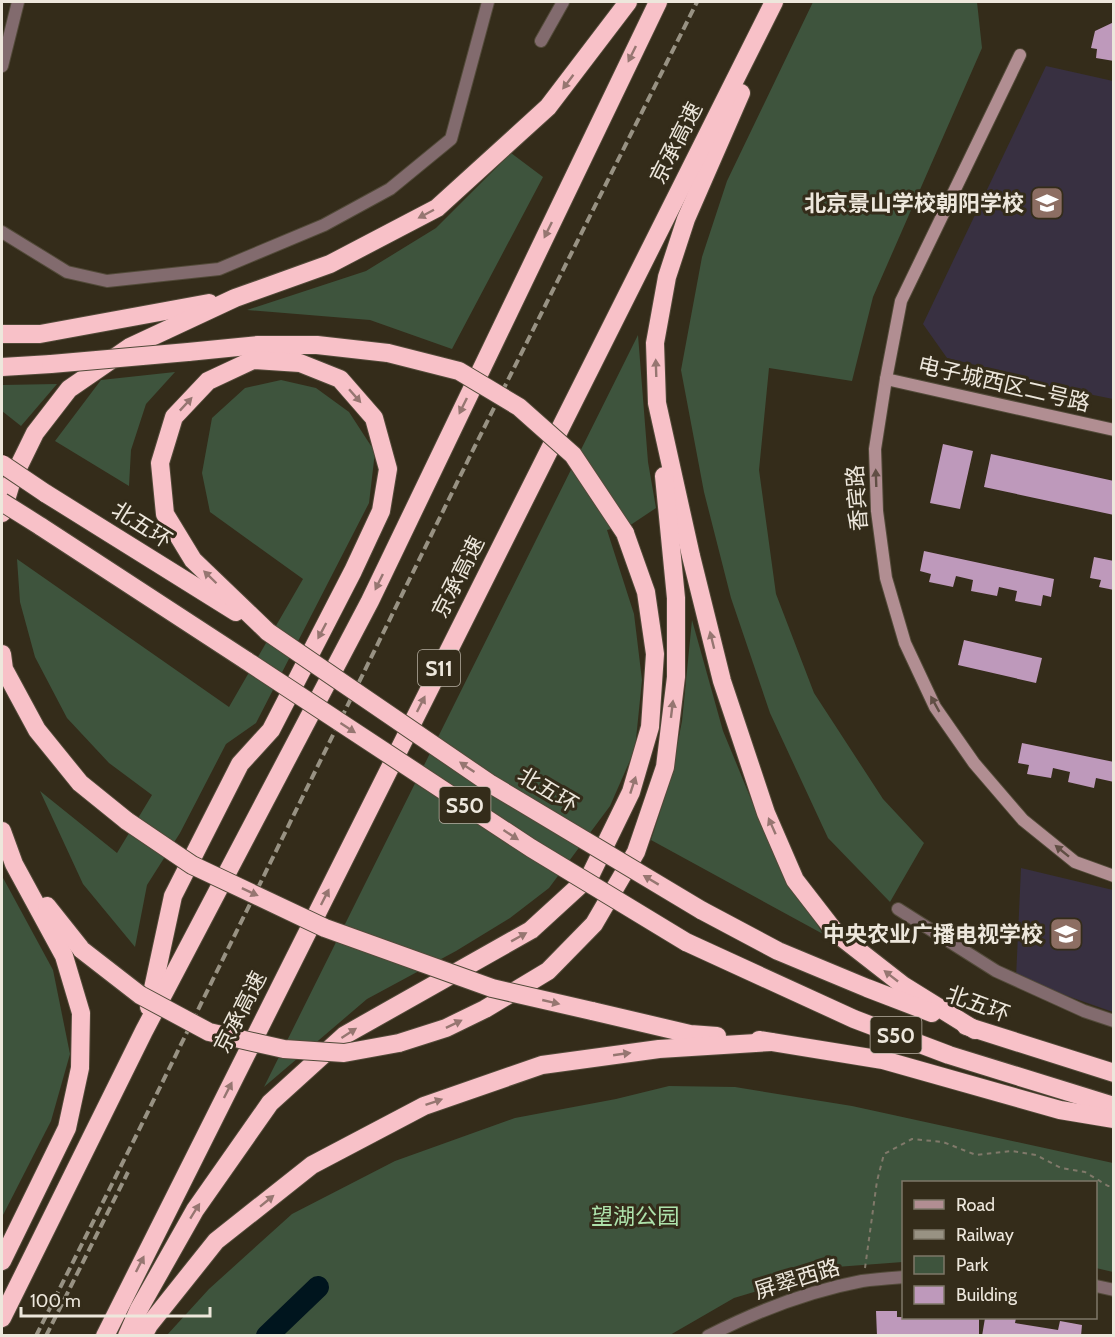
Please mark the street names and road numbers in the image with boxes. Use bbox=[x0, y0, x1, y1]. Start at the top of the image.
street label: 京承高速 bbox=[644, 98, 708, 188]
street label: 电子城西区二号路 bbox=[915, 351, 1093, 417]
street label: 香宾路 bbox=[841, 464, 873, 532]
street label: 北五环 bbox=[107, 496, 177, 554]
street label: 京承高速 bbox=[426, 532, 490, 622]
road number: S11 bbox=[418, 650, 460, 686]
street label: 北五环 bbox=[513, 761, 583, 819]
road number: S50 bbox=[440, 787, 490, 823]
street label: 京承高速 bbox=[208, 967, 272, 1057]
street label: 北五环 bbox=[942, 980, 1014, 1028]
road number: S50 bbox=[870, 1017, 922, 1053]
street label: 屏翠西路 bbox=[751, 1253, 843, 1305]

